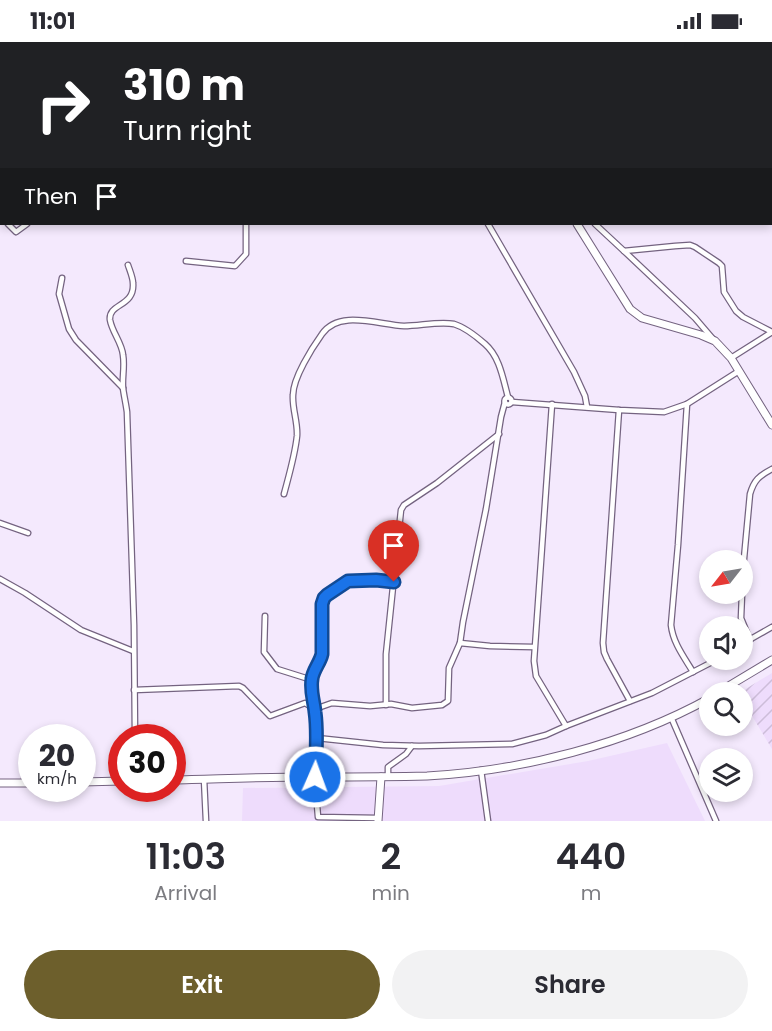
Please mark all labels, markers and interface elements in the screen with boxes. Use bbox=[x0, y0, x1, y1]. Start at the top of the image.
text: 11:01 bbox=[30, 6, 75, 37]
text: 310 m bbox=[123, 56, 245, 115]
icon: right bbox=[24, 66, 102, 144]
text: Turn right bbox=[123, 112, 252, 149]
icon: arrive bbox=[90, 180, 123, 213]
text: Then bbox=[24, 181, 78, 212]
pin bbox=[368, 520, 419, 582]
icon: arrive bbox=[377, 529, 410, 562]
north arrow bbox=[699, 550, 753, 604]
map controls bbox=[699, 550, 753, 802]
button: sound bbox=[699, 616, 753, 670]
button: search bbox=[699, 682, 753, 736]
speed limit sign: 30 bbox=[108, 724, 186, 802]
text: 20 bbox=[39, 734, 75, 777]
position arrow bbox=[283, 745, 347, 809]
button: layers bbox=[699, 748, 753, 802]
text: km/h bbox=[37, 768, 77, 789]
text: 11:03 bbox=[146, 831, 226, 882]
text: 2 bbox=[380, 831, 401, 882]
text: 440 bbox=[556, 831, 626, 882]
text: Arrival bbox=[154, 879, 217, 907]
text: min bbox=[372, 879, 410, 907]
text: m bbox=[581, 879, 601, 907]
button: Exit bbox=[24, 950, 380, 1019]
button: Share bbox=[392, 950, 748, 1019]

